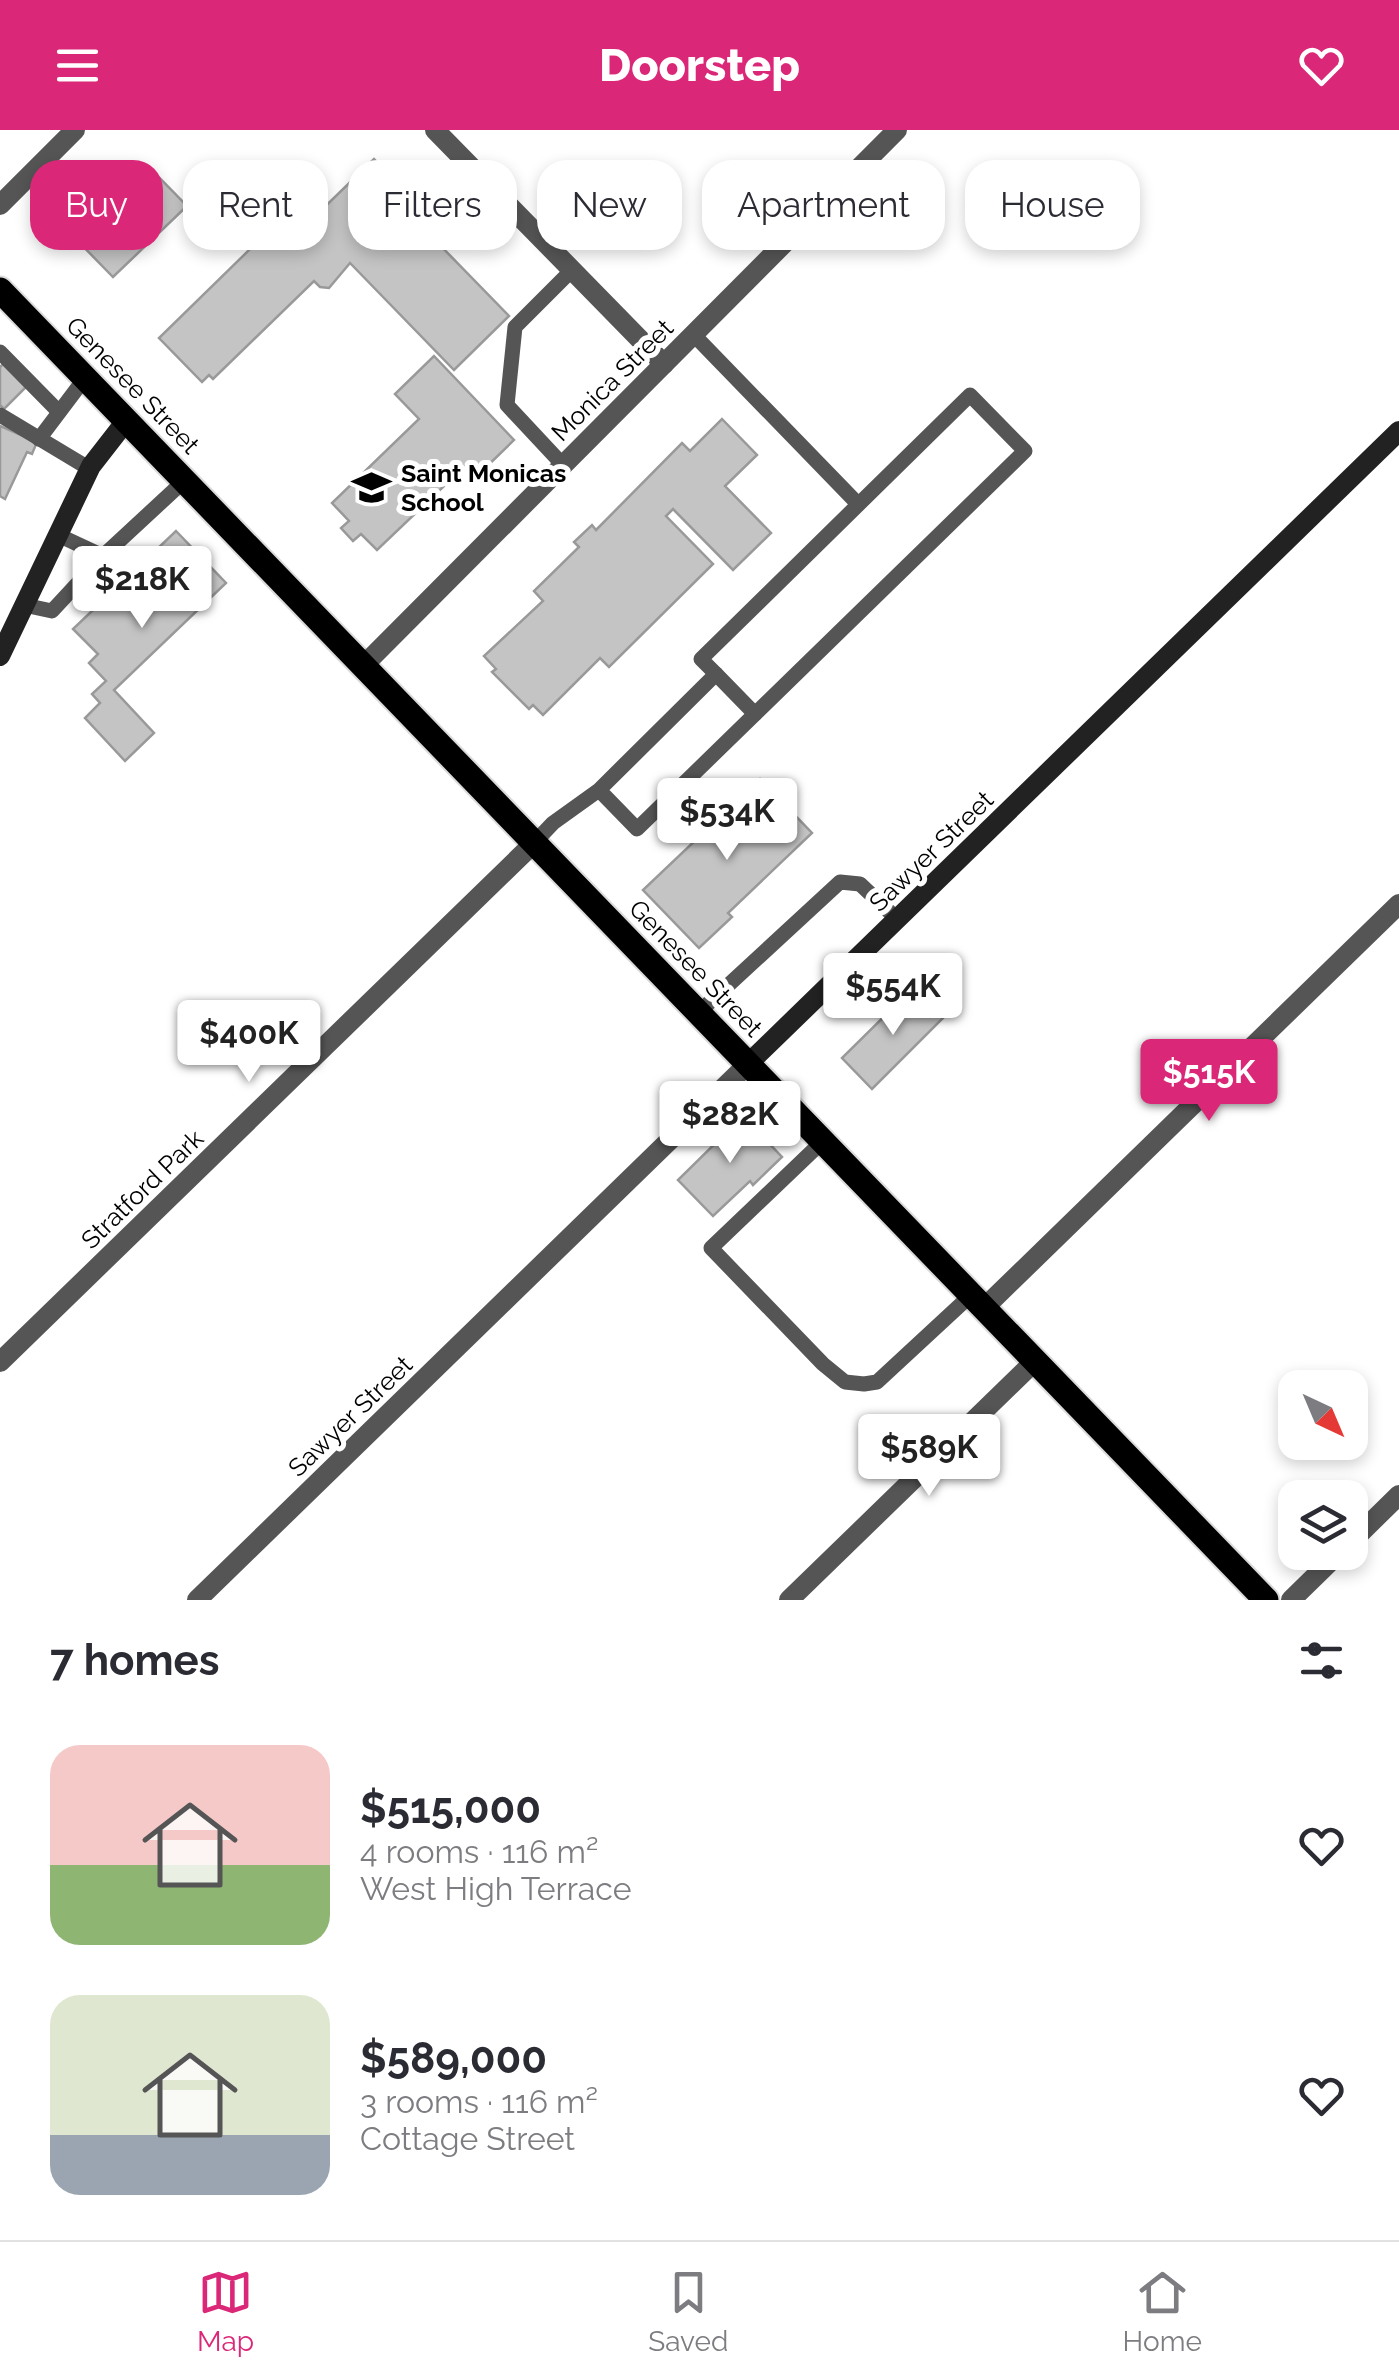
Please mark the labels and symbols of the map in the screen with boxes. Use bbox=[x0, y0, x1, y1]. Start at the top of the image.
street label: Genesee Street bbox=[60, 310, 206, 460]
street label: Monica Street bbox=[545, 313, 679, 447]
place label: Saint Monicas School bbox=[401, 458, 566, 517]
school or university icon: Saint Monicas School bbox=[350, 466, 392, 508]
pin: $218K bbox=[72, 546, 212, 631]
pin: $534K bbox=[657, 778, 797, 863]
street label: Sawyer Street bbox=[863, 784, 1000, 917]
street label: Genesee Street bbox=[623, 893, 769, 1043]
pin: $554K bbox=[823, 953, 963, 1038]
pin: $400K bbox=[179, 1000, 319, 1085]
pin: $515K bbox=[1139, 1039, 1279, 1124]
pin: $282K bbox=[660, 1081, 800, 1166]
street label: Stratford Park bbox=[75, 1123, 210, 1255]
street label: Sawyer Street bbox=[282, 1349, 419, 1482]
north arrow bbox=[1278, 1370, 1368, 1460]
pin: $589K bbox=[859, 1414, 999, 1499]

